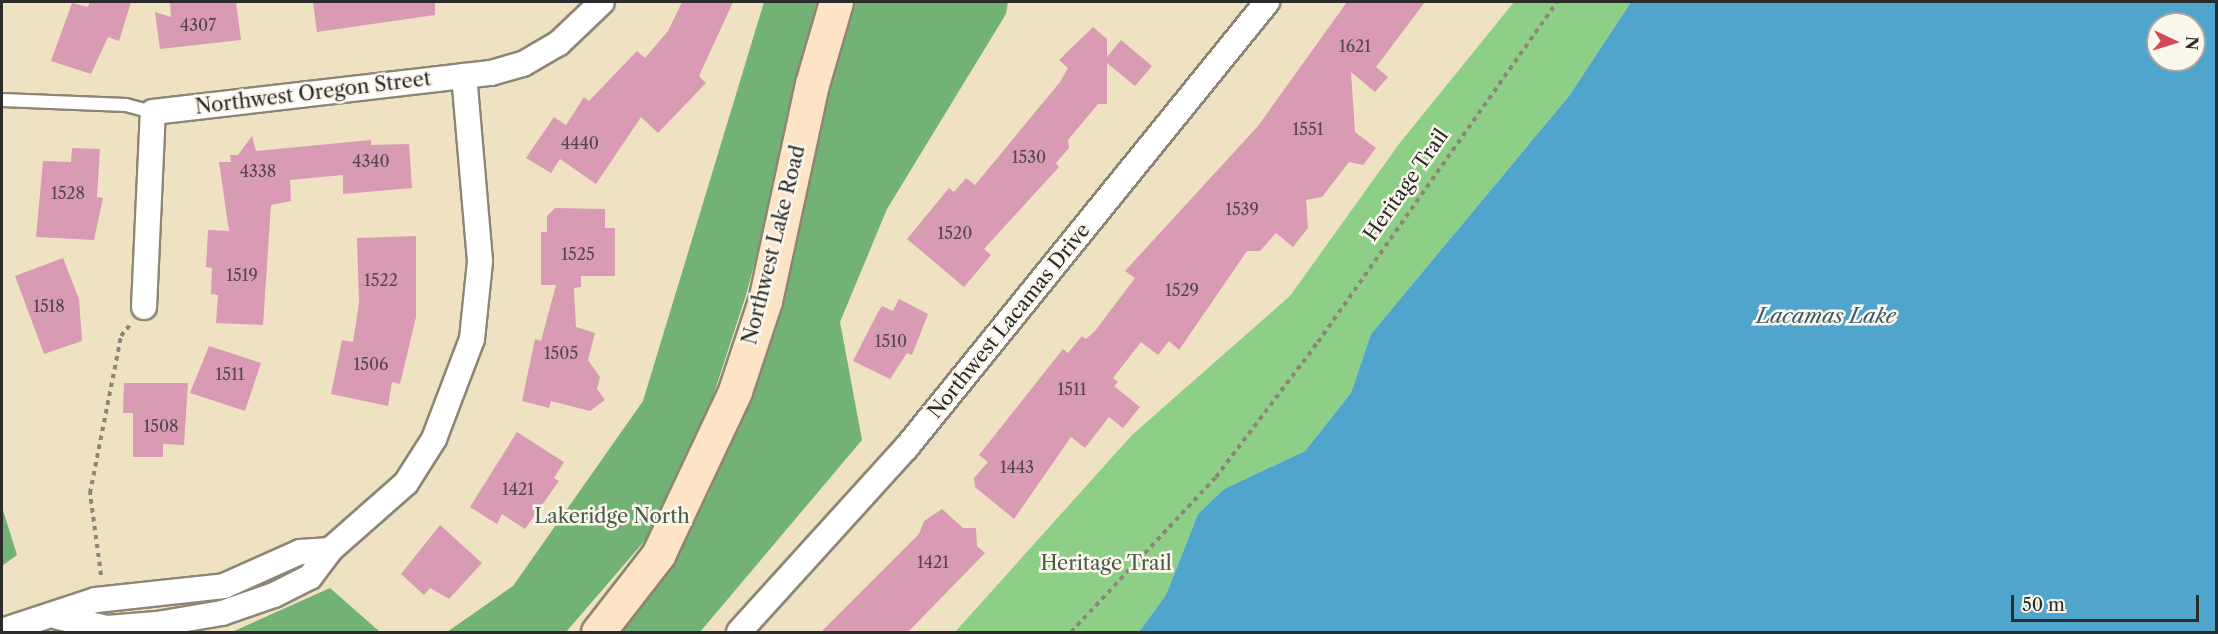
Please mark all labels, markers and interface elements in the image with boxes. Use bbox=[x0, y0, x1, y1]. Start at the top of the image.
north arrow bbox=[2146, 12, 2206, 72]
house number: 4307 bbox=[180, 15, 216, 35]
text: N bbox=[2182, 35, 2202, 51]
house number: 1621 bbox=[1339, 36, 1371, 56]
street label: Northwest Oregon Street bbox=[194, 67, 432, 119]
house number: 1551 bbox=[1293, 119, 1323, 139]
street label: Heritage Trail bbox=[1358, 124, 1454, 246]
house number: 4440 bbox=[561, 133, 599, 153]
street label: Northwest Lake Road bbox=[738, 143, 810, 347]
house number: 1530 bbox=[1012, 147, 1046, 167]
house number: 4340 bbox=[352, 151, 390, 171]
house number: 4338 bbox=[240, 161, 276, 181]
house number: 1528 bbox=[51, 183, 85, 203]
house number: 1539 bbox=[1225, 199, 1259, 219]
street label: Northwest Lacamas Drive bbox=[923, 219, 1095, 423]
house number: 1520 bbox=[938, 223, 972, 243]
house number: 1525 bbox=[561, 244, 595, 264]
house number: 1519 bbox=[226, 265, 258, 285]
house number: 1522 bbox=[364, 270, 398, 290]
house number: 1529 bbox=[1165, 280, 1199, 300]
house number: 1518 bbox=[33, 296, 65, 316]
water label: Lacamas Lake bbox=[1756, 303, 1896, 329]
house number: 1510 bbox=[875, 331, 907, 351]
house number: 1505 bbox=[544, 343, 578, 363]
house number: 1506 bbox=[354, 354, 388, 374]
house number: 1511 bbox=[216, 364, 244, 384]
house number: 1511 bbox=[1058, 379, 1086, 399]
house number: 1508 bbox=[143, 416, 179, 436]
house number: 1443 bbox=[1000, 457, 1034, 477]
house number: 1421 bbox=[502, 479, 534, 499]
park label: Lakeridge North bbox=[534, 504, 690, 528]
park label: Heritage Trail bbox=[1040, 551, 1172, 575]
house number: 1421 bbox=[917, 552, 949, 572]
scale bar bbox=[2014, 583, 2202, 621]
text: 50 m bbox=[2022, 594, 2065, 616]

